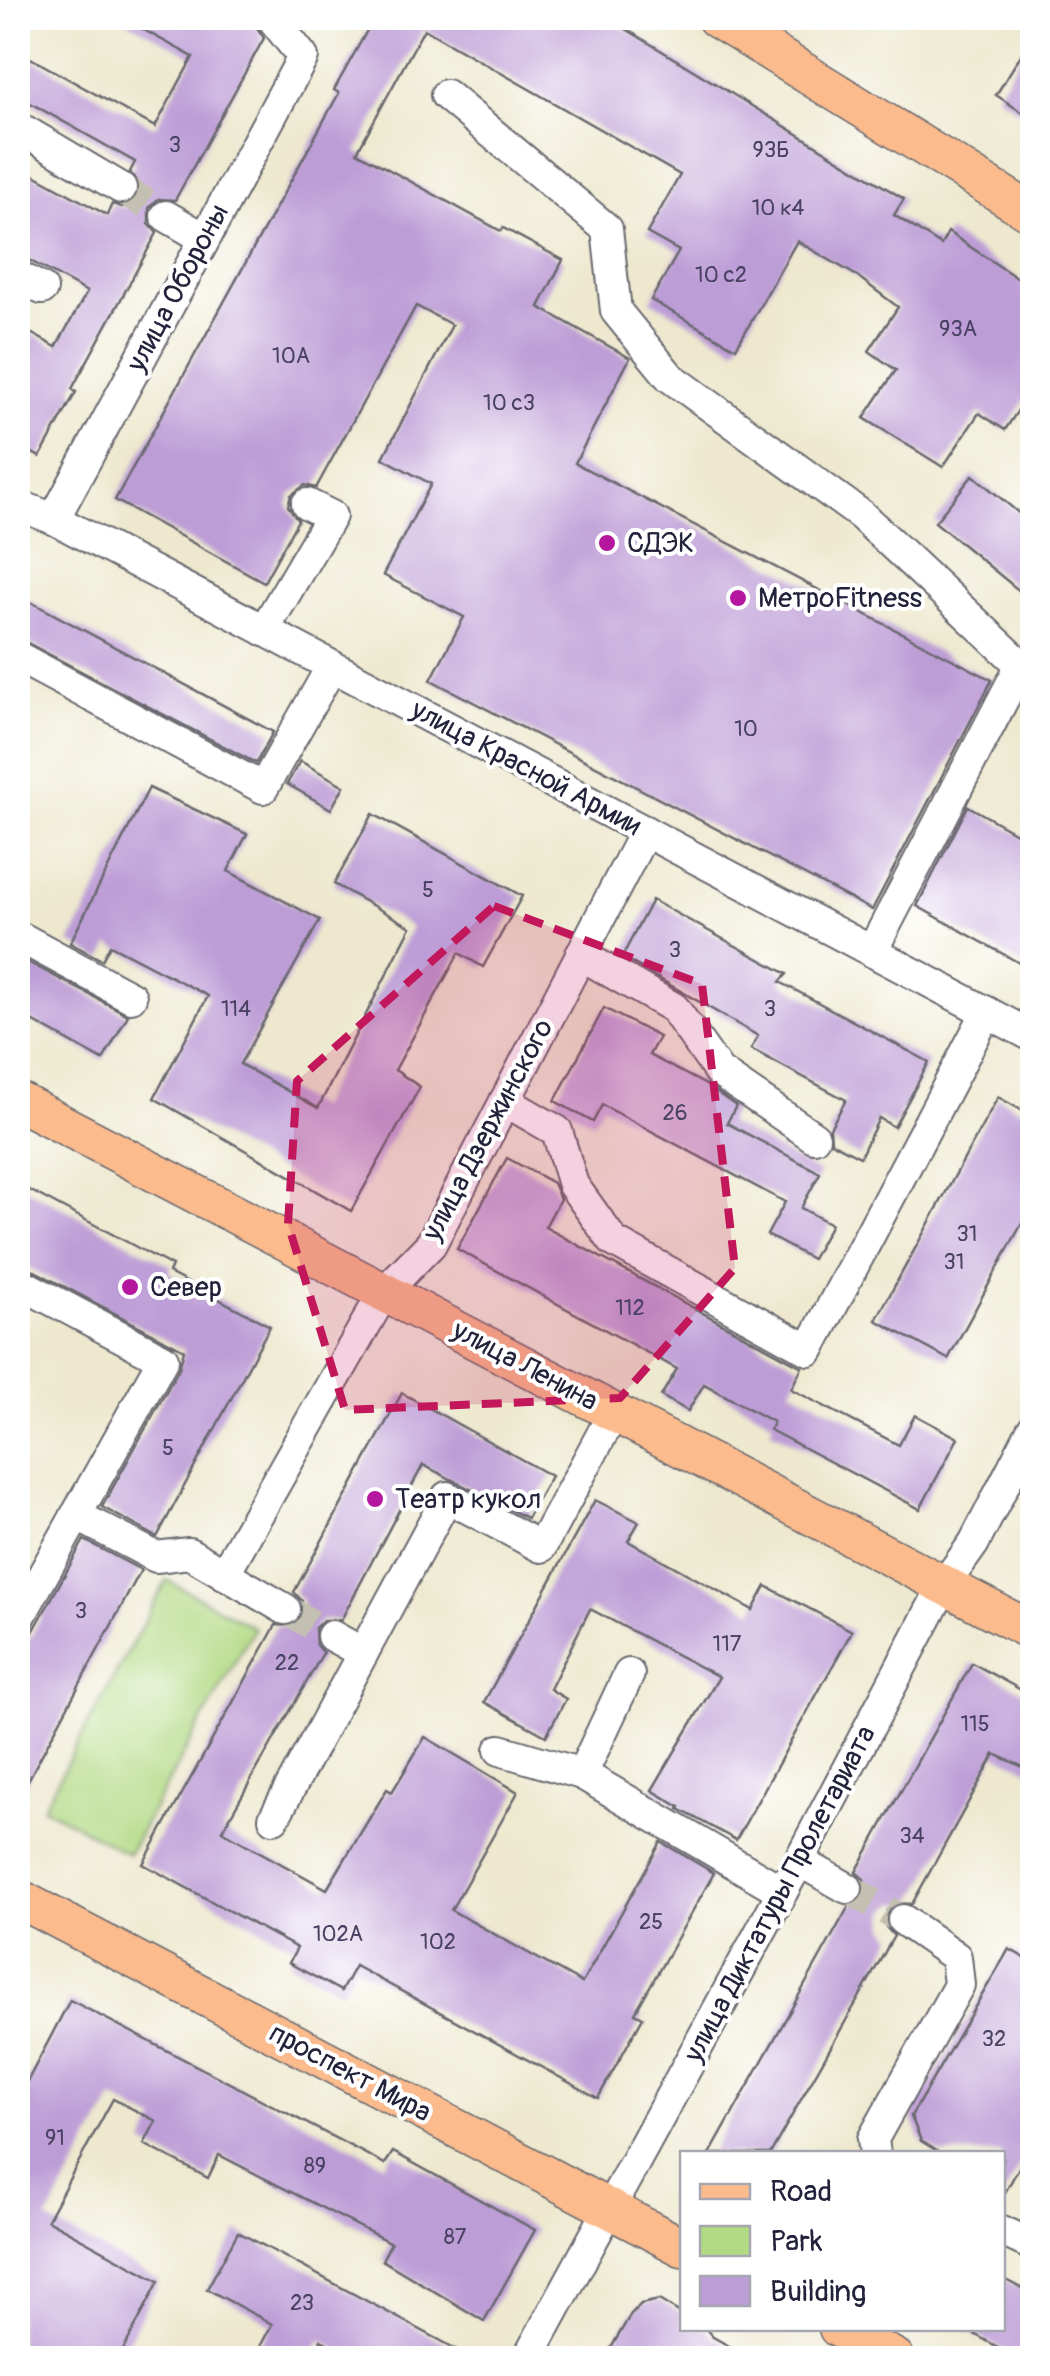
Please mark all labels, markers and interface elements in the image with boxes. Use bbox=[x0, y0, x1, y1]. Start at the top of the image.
house number: 3 bbox=[169, 131, 181, 159]
house number: 93Б bbox=[753, 136, 789, 164]
house number: 10 к4 bbox=[752, 194, 804, 222]
street label: улица Обороны bbox=[119, 198, 237, 379]
house number: 10 с2 bbox=[695, 261, 747, 289]
house number: 93А bbox=[939, 315, 977, 343]
house number: 10А bbox=[272, 342, 310, 370]
house number: 10 с3 bbox=[483, 389, 535, 417]
place label: СДЭК bbox=[627, 526, 694, 561]
marker: СДЭК bbox=[596, 532, 618, 554]
place label: МетроFitness bbox=[758, 581, 923, 616]
marker: МетроFitness bbox=[727, 587, 749, 609]
street label: улица Красной Армии bbox=[404, 692, 647, 843]
house number: 10 bbox=[734, 715, 758, 743]
house number: 5 bbox=[422, 876, 434, 904]
house number: 3 bbox=[669, 936, 681, 964]
house number: 114 bbox=[221, 995, 251, 1023]
house number: 3 bbox=[764, 995, 776, 1023]
street label: улица Дзержинского bbox=[414, 1013, 561, 1248]
house number: 26 bbox=[662, 1099, 688, 1127]
house number: 31 bbox=[957, 1220, 977, 1248]
house number: 31 bbox=[944, 1248, 964, 1276]
place label: Север bbox=[150, 1270, 222, 1305]
marker: Север bbox=[119, 1276, 141, 1298]
house number: 112 bbox=[615, 1294, 645, 1322]
street label: улица Ленина bbox=[445, 1313, 604, 1419]
house number: 5 bbox=[162, 1434, 174, 1462]
place label: Театр кукол bbox=[395, 1482, 541, 1517]
marker: Театр кукол bbox=[364, 1488, 386, 1510]
house number: 3 bbox=[75, 1597, 87, 1625]
house number: 117 bbox=[713, 1630, 742, 1658]
house number: 22 bbox=[275, 1649, 299, 1677]
house number: 115 bbox=[960, 1710, 990, 1738]
street label: улица Диктатуры Пролетариата bbox=[676, 1720, 884, 2069]
house number: 34 bbox=[899, 1822, 925, 1850]
house number: 25 bbox=[639, 1908, 663, 1936]
house number: 102А bbox=[313, 1920, 363, 1948]
house number: 102 bbox=[420, 1928, 456, 1956]
street label: проспект Мира bbox=[263, 2016, 437, 2130]
house number: 32 bbox=[982, 2025, 1006, 2053]
house number: 91 bbox=[45, 2124, 65, 2152]
legend bbox=[680, 2151, 1005, 2331]
house number: 89 bbox=[304, 2152, 326, 2180]
text: Road bbox=[770, 2173, 832, 2210]
house number: 87 bbox=[444, 2223, 467, 2251]
text: Park bbox=[770, 2223, 823, 2260]
text: Building bbox=[770, 2273, 866, 2310]
house number: 23 bbox=[290, 2289, 314, 2317]

